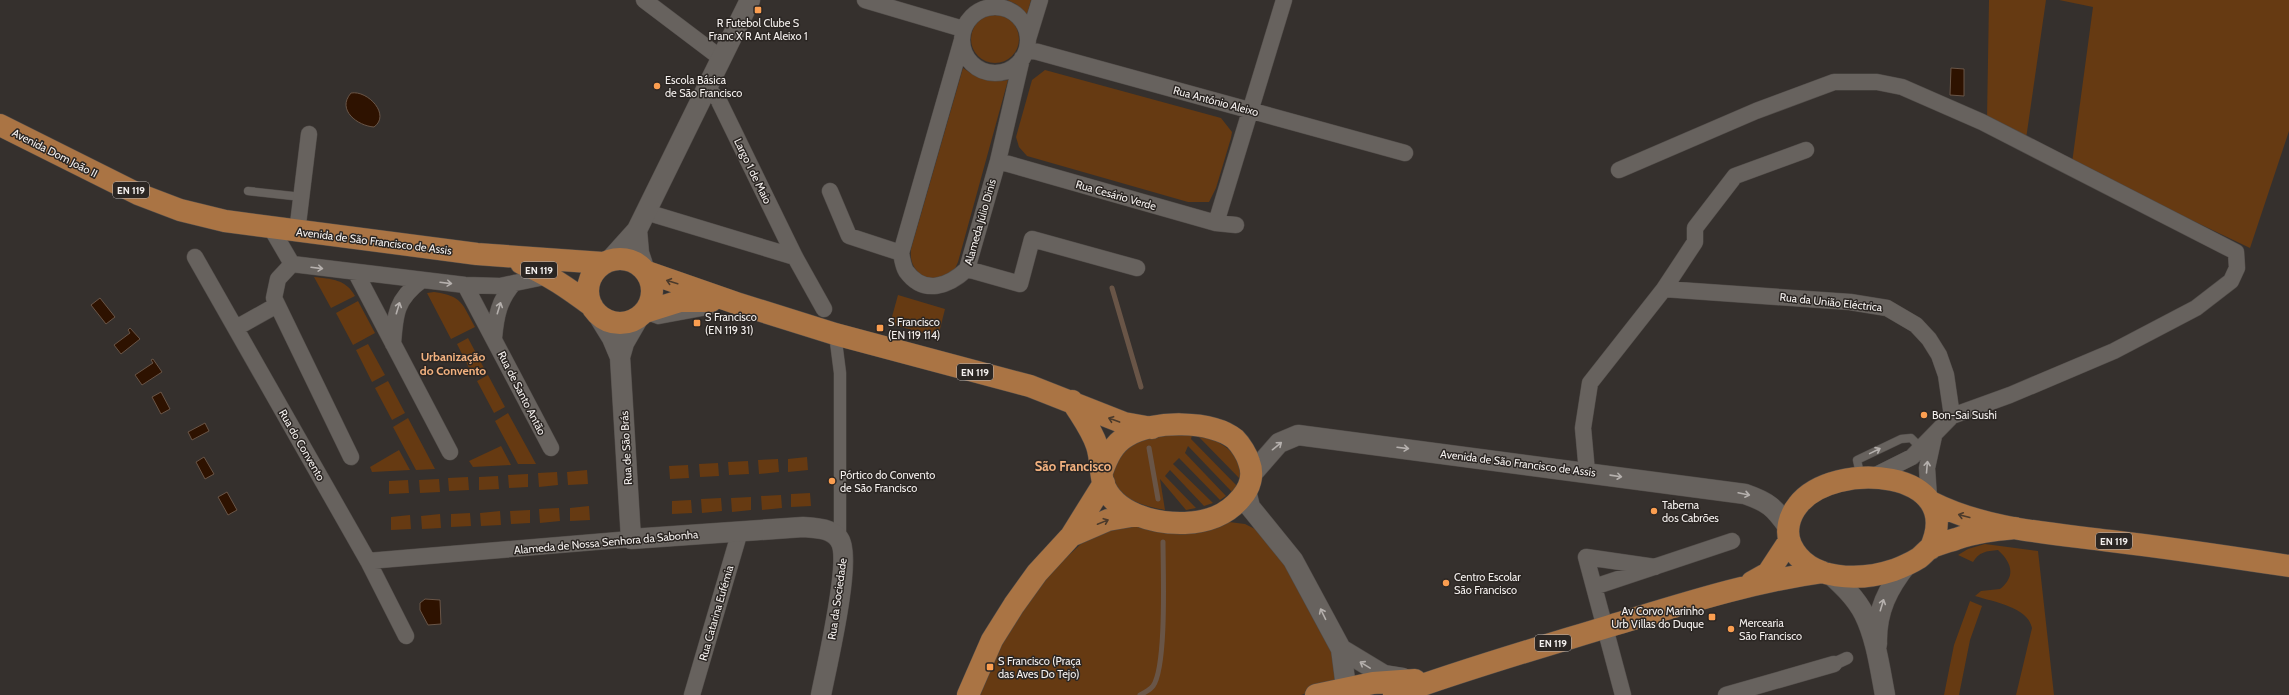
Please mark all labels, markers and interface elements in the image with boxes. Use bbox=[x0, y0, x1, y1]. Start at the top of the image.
marker: R Futebol Clube S Franc X R Ant Aleixo 1 bbox=[753, 5, 763, 15]
place label: R Futebol Clube S Franc X R Ant Aleixo 1 bbox=[708, 16, 808, 43]
place label: Escola Básica de São Francisco bbox=[665, 73, 742, 100]
marker: Escola Básica de São Francisco bbox=[652, 81, 662, 91]
street label: Rua António Aleixo bbox=[1172, 83, 1260, 119]
street label: Avenida Dom João II bbox=[10, 125, 100, 181]
street label: Largo 1 de Maio bbox=[731, 136, 775, 206]
street label: Alameda Júlio Dinis bbox=[961, 177, 999, 267]
street label: Rua Cesário Verde bbox=[1074, 177, 1158, 213]
road number: EN 119 bbox=[113, 182, 149, 198]
street label: Avenida de São Francisco de Assis bbox=[295, 225, 453, 258]
road number: EN 119 bbox=[521, 262, 557, 278]
one-way arrow bbox=[310, 264, 323, 272]
one-way arrow bbox=[666, 278, 679, 285]
one-way arrow bbox=[439, 279, 452, 287]
street label: Rua da União Eléctrica bbox=[1779, 290, 1884, 314]
one-way arrow bbox=[395, 301, 402, 314]
one-way arrow bbox=[496, 302, 503, 315]
place label: S Francisco (EN 119 31) bbox=[705, 310, 757, 337]
place label: S Francisco (EN 119 114) bbox=[888, 315, 940, 342]
marker: S Francisco (EN 119 31) bbox=[692, 318, 702, 328]
marker: S Francisco (EN 119 114) bbox=[875, 323, 885, 333]
district label: Urbanização do Convento bbox=[420, 349, 486, 378]
street label: Rua de Santo Antão bbox=[495, 349, 549, 437]
road number: EN 119 bbox=[957, 364, 993, 380]
street label: Rua do Convento bbox=[276, 407, 328, 483]
place label: Bon-Sai Sushi bbox=[1932, 408, 1997, 422]
street label: Rua de São Brás bbox=[617, 410, 635, 485]
marker: Bon-Sai Sushi bbox=[1919, 410, 1929, 420]
one-way arrow bbox=[1109, 415, 1121, 423]
one-way arrow bbox=[1272, 441, 1282, 450]
one-way arrow bbox=[1397, 444, 1410, 452]
street label: Avenida de São Francisco de Assis bbox=[1439, 447, 1597, 480]
one-way arrow bbox=[1869, 447, 1881, 454]
district label: São Francisco bbox=[1035, 458, 1112, 474]
one-way arrow bbox=[1924, 461, 1931, 474]
place label: Pórtico do Convento de São Francisco bbox=[840, 468, 935, 495]
one-way arrow bbox=[1609, 472, 1622, 480]
marker: Pórtico do Convento de São Francisco bbox=[827, 476, 837, 486]
one-way arrow bbox=[1737, 491, 1750, 499]
place label: Taberna dos Cabrões bbox=[1662, 498, 1719, 525]
marker: Taberna dos Cabrões bbox=[1649, 506, 1659, 516]
one-way arrow bbox=[1957, 512, 1970, 519]
one-way arrow bbox=[1096, 518, 1108, 526]
street label: Alameda de Nossa Senhora da Sabonha bbox=[513, 527, 699, 557]
road number: EN 119 bbox=[2096, 533, 2132, 549]
street label: Rua da Sociedade bbox=[824, 557, 850, 641]
street label: Rua Catarina Eufémia bbox=[696, 563, 737, 662]
place label: Centro Escolar São Francisco bbox=[1454, 570, 1521, 597]
marker: Centro Escolar São Francisco bbox=[1441, 578, 1451, 588]
one-way arrow bbox=[1879, 599, 1886, 612]
place label: Av Corvo Marinho Urb Villas do Duque bbox=[1611, 604, 1704, 631]
one-way arrow bbox=[1319, 609, 1326, 621]
marker: Av Corvo Marinho Urb Villas do Duque bbox=[1707, 612, 1717, 622]
place label: Mercearia São Francisco bbox=[1739, 616, 1802, 643]
marker: Mercearia São Francisco bbox=[1726, 624, 1736, 634]
road number: EN 119 bbox=[1535, 635, 1571, 651]
place label: S Francisco (Praça das Aves Do Tejo) bbox=[998, 654, 1081, 681]
one-way arrow bbox=[1359, 660, 1371, 668]
marker: S Francisco (Praça das Aves Do Tejo) bbox=[985, 662, 995, 672]

